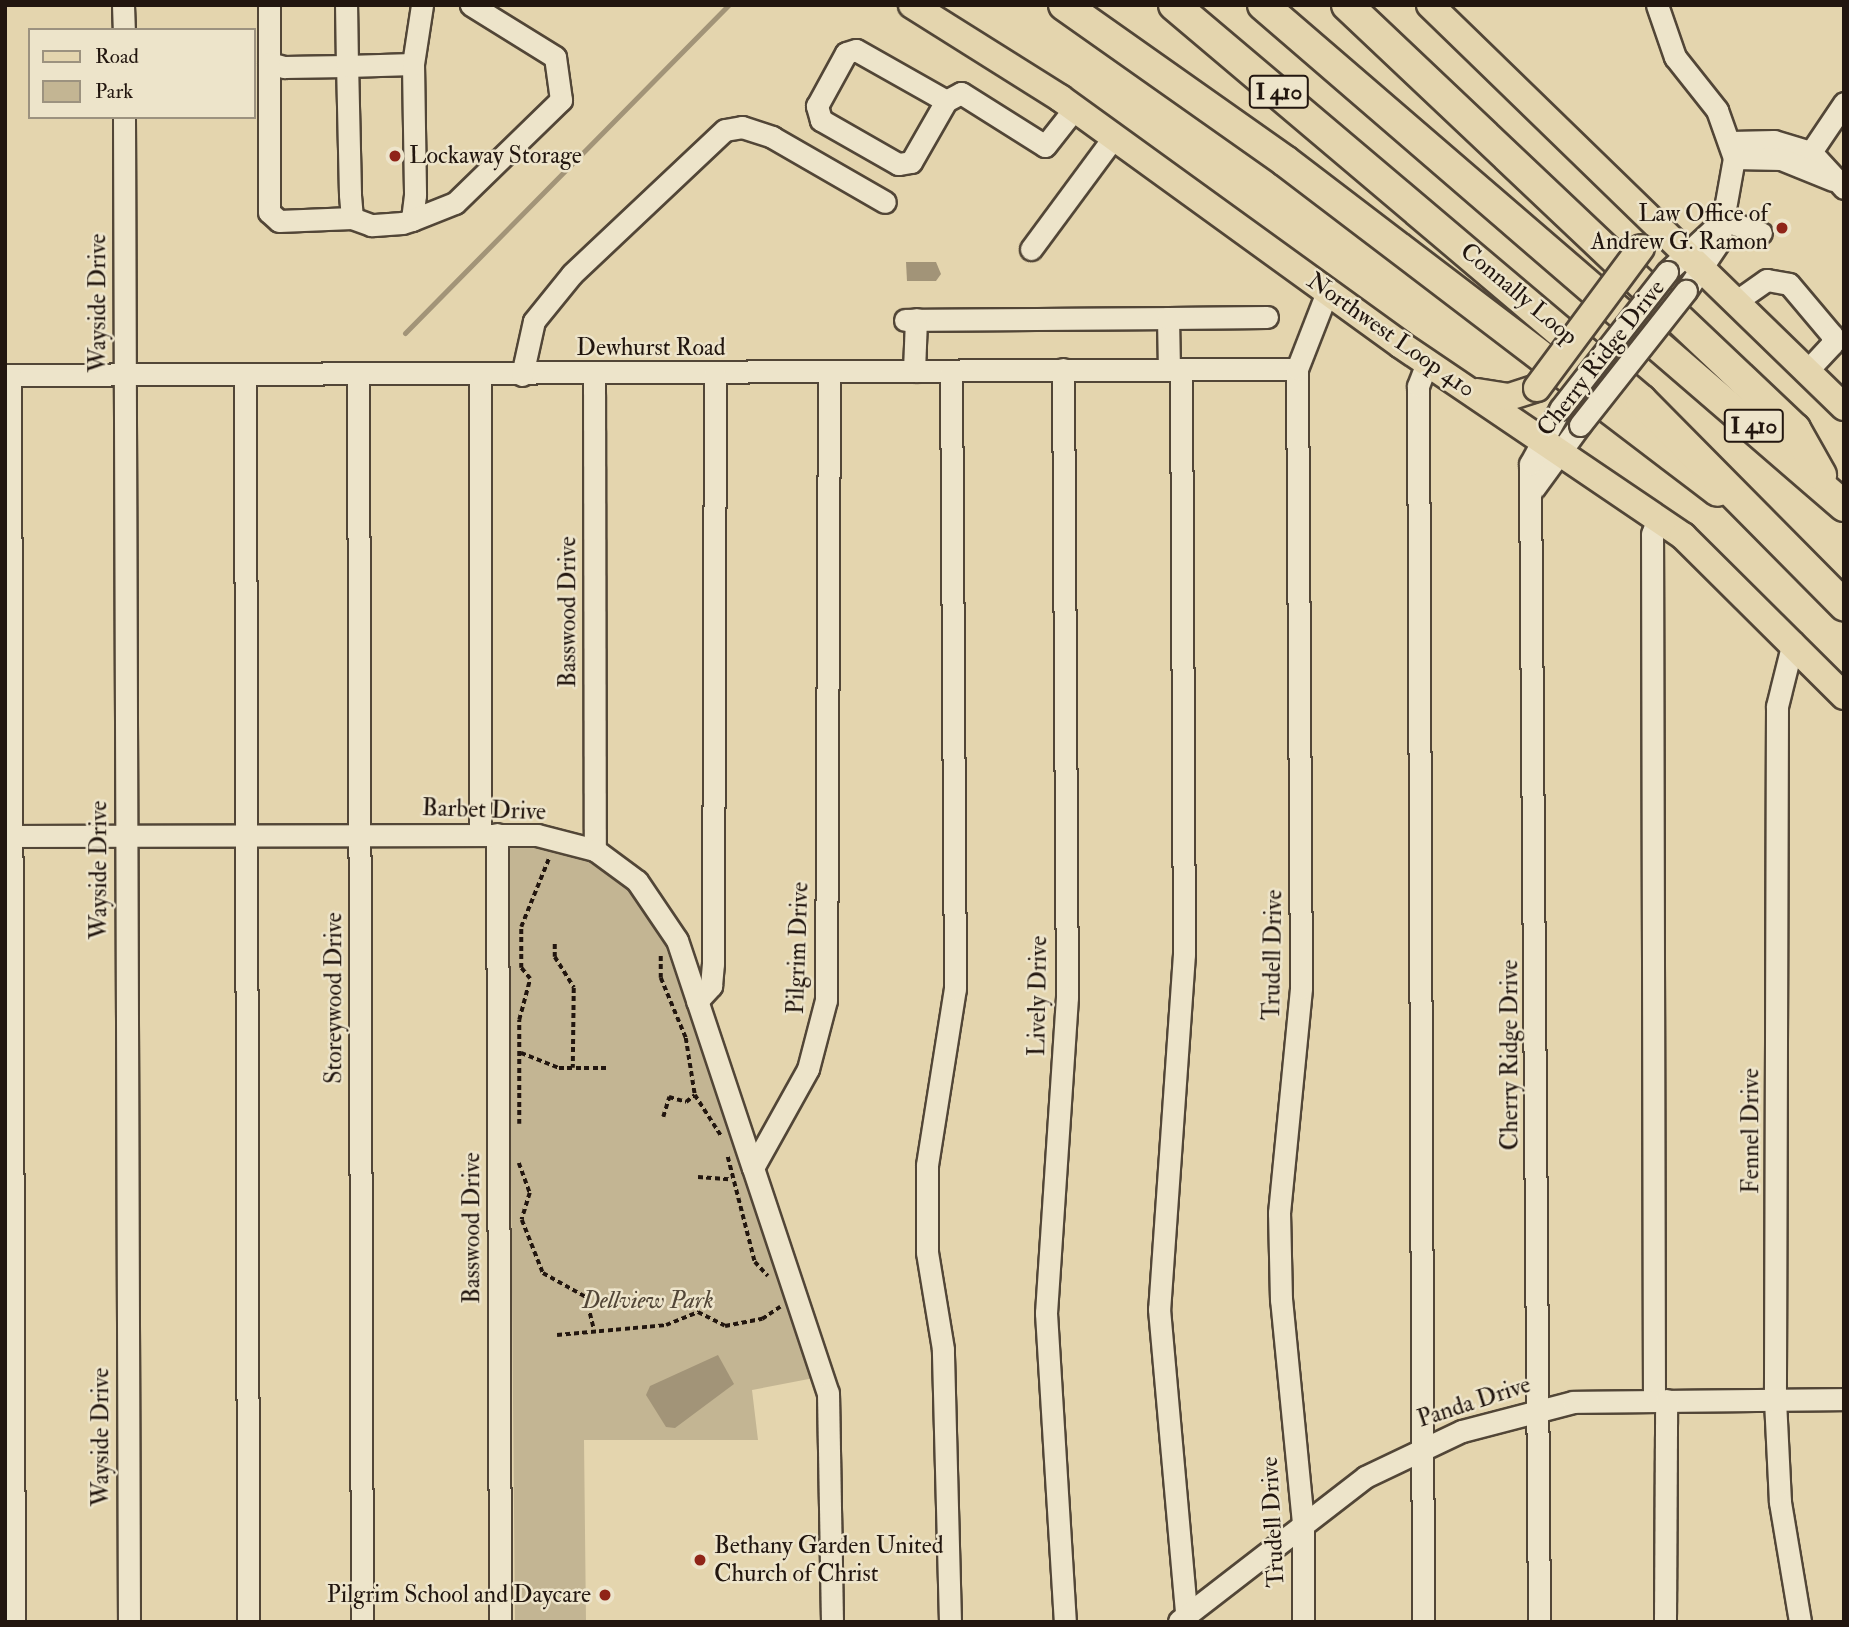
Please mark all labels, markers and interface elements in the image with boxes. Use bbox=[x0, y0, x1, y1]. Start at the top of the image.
legend bbox=[28, 28, 256, 119]
text: Road bbox=[95, 43, 139, 70]
road number: I 410 bbox=[1248, 72, 1310, 111]
text: Park bbox=[95, 78, 133, 105]
place label: Lockaway Storage bbox=[409, 142, 582, 170]
marker: Lockaway Storage bbox=[387, 148, 403, 164]
place label: Law Office of Andrew G. Ramon bbox=[1591, 200, 1768, 256]
marker: Law Office of Andrew G. Ramon bbox=[1774, 220, 1790, 236]
street label: Wayside Drive bbox=[84, 234, 112, 372]
street label: Connally Loop bbox=[1454, 237, 1584, 351]
street label: Northwest Loop 410 bbox=[1301, 266, 1481, 404]
street label: Cherry Ridge Drive bbox=[1531, 274, 1671, 442]
street label: Dewhurst Road bbox=[576, 334, 726, 362]
road number: I 410 bbox=[1722, 406, 1786, 446]
street label: Basswood Drive bbox=[554, 536, 582, 688]
street label: Barbet Drive bbox=[421, 793, 547, 827]
street label: Wayside Drive bbox=[85, 801, 113, 939]
street label: Pilgrim Drive bbox=[781, 881, 815, 1015]
street label: Trudell Drive bbox=[1257, 889, 1289, 1021]
street label: Storeywood Drive bbox=[320, 912, 348, 1084]
street label: Lively Drive bbox=[1023, 936, 1053, 1056]
street label: Cherry Ridge Drive bbox=[1496, 960, 1524, 1150]
street label: Fennel Drive bbox=[1737, 1068, 1765, 1194]
street label: Basswood Drive bbox=[458, 1152, 486, 1304]
park label: Dellview Park bbox=[582, 1287, 714, 1315]
street label: Wayside Drive bbox=[87, 1368, 115, 1506]
street label: Panda Drive bbox=[1414, 1370, 1534, 1434]
street label: Trudell Drive bbox=[1255, 1456, 1291, 1588]
place label: Bethany Garden United Church of Christ bbox=[714, 1532, 944, 1588]
marker: Bethany Garden United Church of Christ bbox=[692, 1552, 708, 1568]
place label: Pilgrim School and Daycare bbox=[327, 1581, 591, 1609]
marker: Pilgrim School and Daycare bbox=[597, 1587, 613, 1603]

